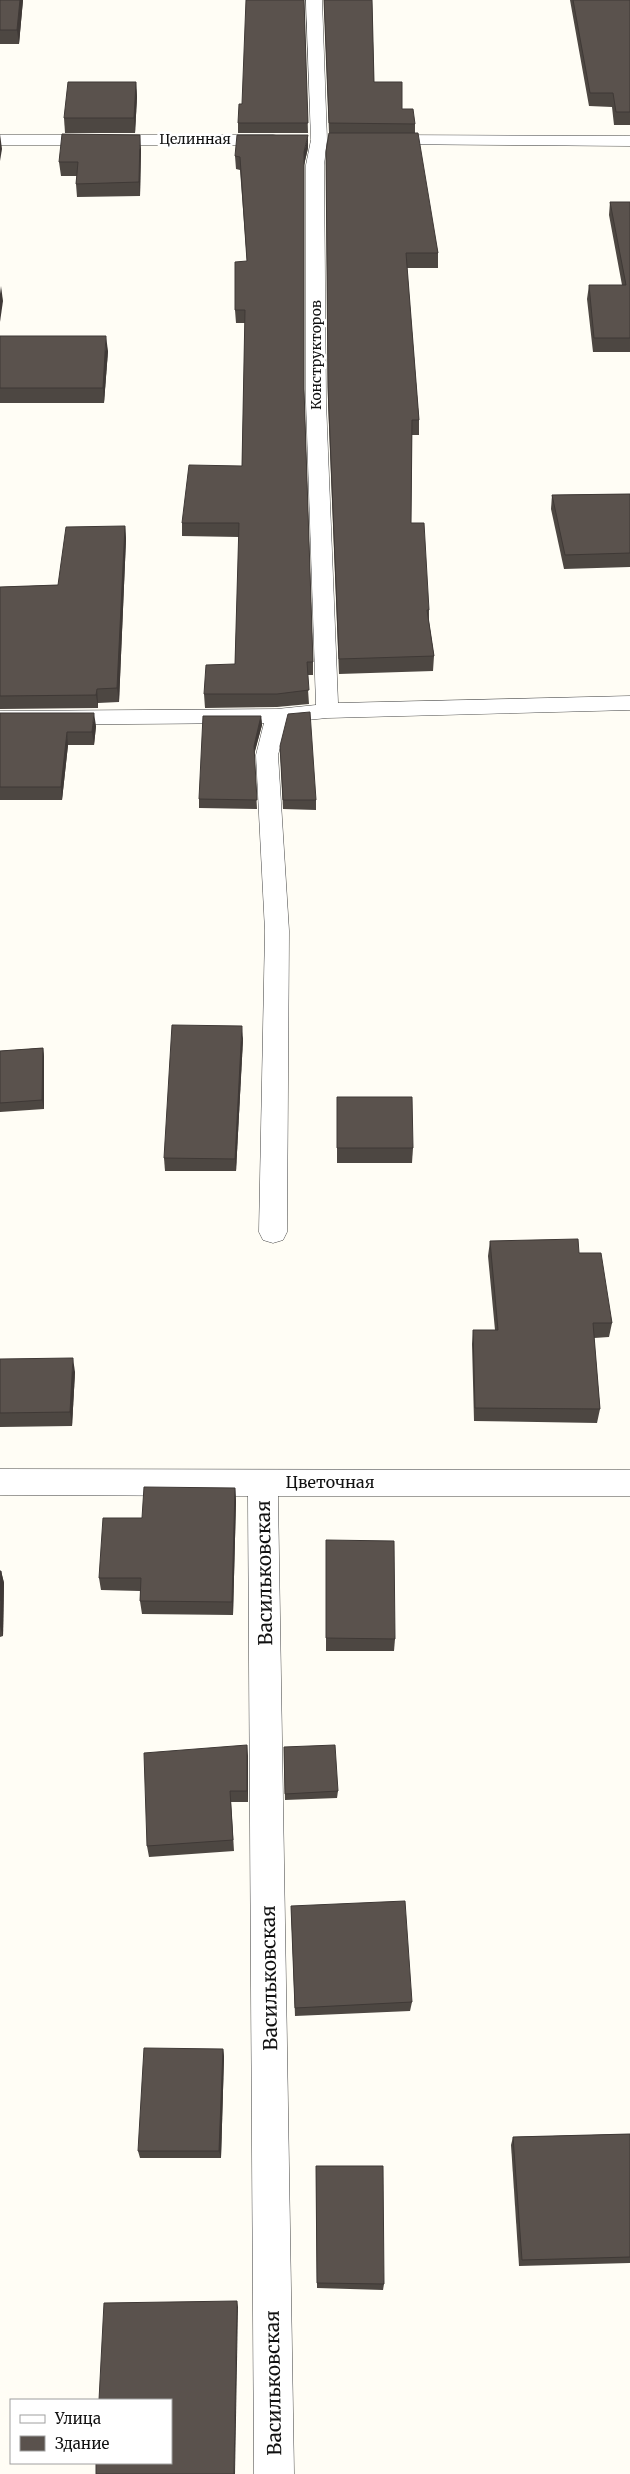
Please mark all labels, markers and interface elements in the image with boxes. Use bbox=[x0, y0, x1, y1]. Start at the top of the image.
street label: Целинная bbox=[159, 130, 231, 148]
street label: Конструкторов bbox=[307, 300, 325, 410]
street label: Цветочная bbox=[286, 1472, 374, 1492]
street label: Васильковская bbox=[251, 1500, 277, 1646]
street label: Васильковская bbox=[256, 1905, 282, 2051]
street label: Васильковская bbox=[260, 2310, 286, 2456]
legend bbox=[10, 2399, 172, 2464]
text: Улица bbox=[54, 2409, 101, 2428]
text: Здание bbox=[55, 2434, 109, 2453]

